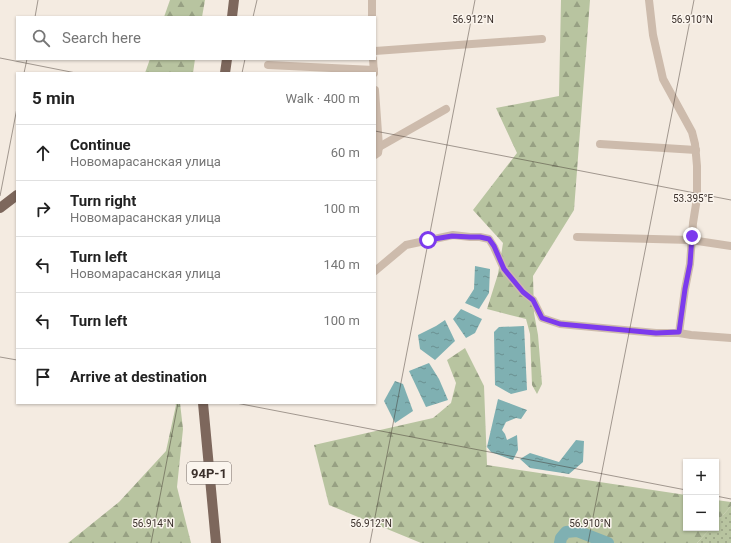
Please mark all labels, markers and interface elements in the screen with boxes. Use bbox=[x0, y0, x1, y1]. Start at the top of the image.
text: 56.912°N bbox=[452, 14, 494, 25]
text: 56.910°N bbox=[671, 14, 713, 25]
search box bbox=[16, 16, 376, 60]
icon: search bbox=[30, 27, 52, 49]
text: Search here bbox=[62, 29, 141, 47]
text: 5 min bbox=[32, 88, 75, 108]
text: Walk · 400 m bbox=[285, 91, 360, 106]
text: Continue bbox=[70, 136, 131, 154]
icon: ahead bbox=[32, 142, 54, 164]
text: 60 m bbox=[331, 145, 360, 160]
text: Новомарасанская улица bbox=[70, 154, 221, 169]
text: Turn right bbox=[70, 192, 136, 210]
text: 53.395°E bbox=[673, 193, 713, 204]
icon: right bbox=[32, 198, 54, 220]
text: 100 m bbox=[323, 201, 360, 216]
text: Новомарасанская улица bbox=[70, 210, 221, 225]
route end bbox=[683, 227, 701, 245]
route start bbox=[419, 231, 437, 249]
text: Turn left bbox=[70, 248, 127, 266]
icon: left bbox=[32, 254, 54, 276]
text: 140 m bbox=[323, 257, 360, 272]
text: Новомарасанская улица bbox=[70, 266, 221, 281]
icon: left bbox=[32, 310, 54, 332]
text: Turn left bbox=[70, 312, 127, 330]
text: 100 m bbox=[323, 313, 360, 328]
icon: arrive bbox=[32, 366, 54, 388]
text: Arrive at destination bbox=[70, 368, 207, 386]
map controls bbox=[683, 459, 719, 531]
button: + bbox=[683, 459, 719, 495]
road number: 94Р-1 bbox=[187, 462, 231, 484]
button: − bbox=[683, 495, 719, 531]
text: 56.914°N bbox=[132, 518, 174, 529]
text: 56.912°N bbox=[350, 518, 392, 529]
text: 56.910°N bbox=[569, 518, 611, 529]

